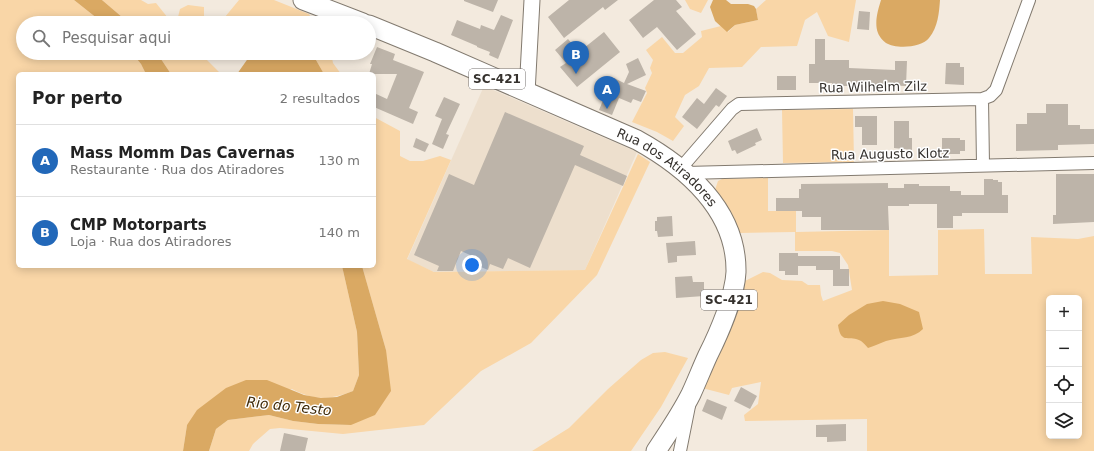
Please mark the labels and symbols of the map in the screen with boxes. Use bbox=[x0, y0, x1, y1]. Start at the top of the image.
pin: B bbox=[563, 41, 589, 74]
road number: SC-421 bbox=[469, 69, 525, 89]
pin: A bbox=[594, 76, 620, 109]
street label: Rua Wilhelm Zilz bbox=[819, 79, 927, 95]
street label: Rua dos Atiradores bbox=[615, 125, 721, 209]
street label: Rua Augusto Klotz bbox=[831, 145, 949, 163]
your location bbox=[462, 255, 482, 275]
road number: SC-421 bbox=[701, 290, 757, 310]
water label: Rio do Testo bbox=[246, 394, 332, 418]

